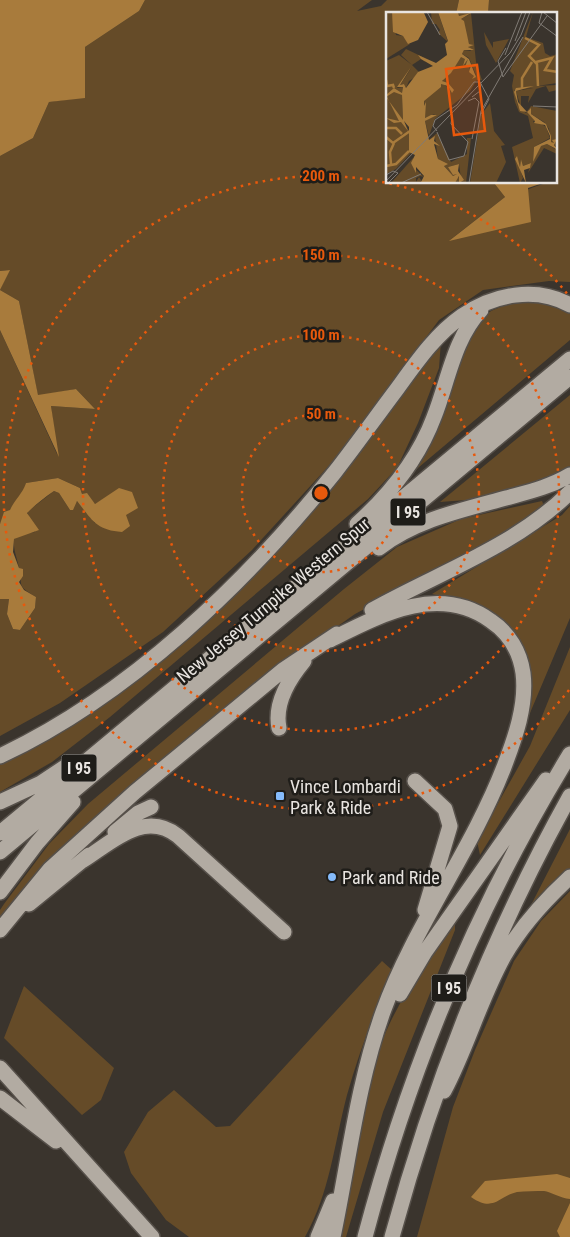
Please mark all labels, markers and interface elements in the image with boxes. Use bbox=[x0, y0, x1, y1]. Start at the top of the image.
inset map bbox=[386, 12, 558, 184]
text: 200 m bbox=[302, 167, 340, 185]
text: 150 m bbox=[302, 246, 340, 264]
text: 100 m bbox=[302, 326, 340, 344]
text: 50 m bbox=[306, 405, 336, 423]
centre of rings bbox=[312, 484, 330, 502]
road number: I 95 bbox=[390, 498, 426, 526]
street label: New Jersey Turnpike Western Spur bbox=[172, 513, 374, 687]
road number: I 95 bbox=[62, 754, 96, 781]
place label: Vince Lombardi Park & Ride bbox=[290, 776, 401, 818]
marker: Vince Lombardi Park & Ride bbox=[274, 790, 286, 802]
place label: Park and Ride bbox=[342, 867, 440, 888]
marker: Park and Ride bbox=[326, 871, 338, 883]
road number: I 95 bbox=[432, 974, 466, 1001]

